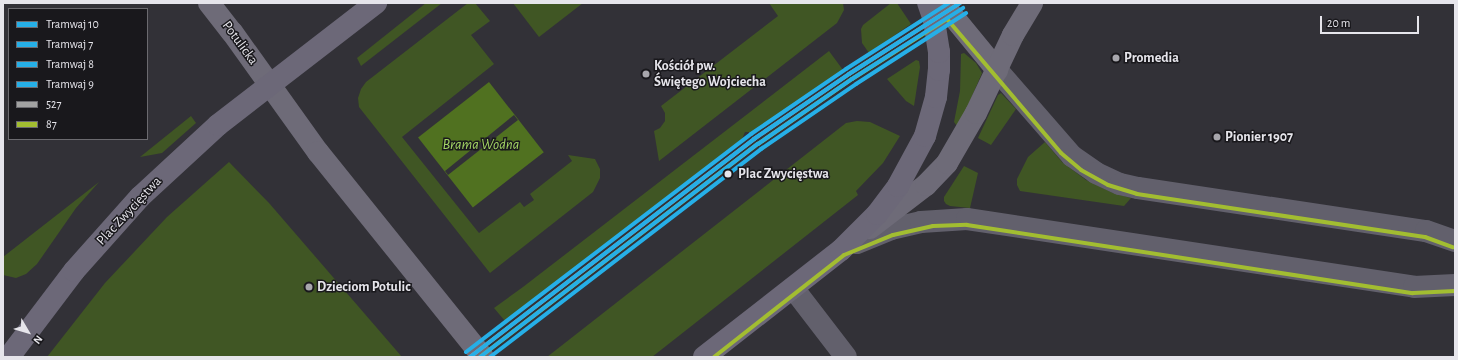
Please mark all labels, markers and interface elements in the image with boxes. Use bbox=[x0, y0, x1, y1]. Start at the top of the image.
legend bbox=[8, 8, 148, 140]
scale bar bbox=[1322, 8, 1421, 34]
text: 20 m bbox=[1327, 17, 1350, 29]
text: Tramwaj 10 bbox=[46, 18, 99, 30]
street label: Potulicka bbox=[219, 18, 261, 68]
text: Tramwaj 7 bbox=[46, 38, 93, 50]
place label: Promedia bbox=[1124, 50, 1179, 66]
marker: Promedia bbox=[1111, 53, 1121, 63]
text: Tramwaj 8 bbox=[46, 58, 94, 70]
place label: Kościół pw. Świętego Wojciecha bbox=[654, 58, 766, 90]
marker: Kościół pw. Świętego Wojciecha bbox=[641, 69, 651, 79]
text: Tramwaj 9 bbox=[46, 78, 94, 90]
text: 527 bbox=[46, 98, 61, 110]
text: 87 bbox=[46, 118, 57, 130]
place label: Pionier 1907 bbox=[1225, 129, 1293, 145]
marker: Pionier 1907 bbox=[1212, 132, 1222, 142]
water label: Brama Wodna bbox=[443, 136, 519, 154]
place label: Plac Zwycięstwa bbox=[738, 166, 829, 182]
marker: Plac Zwycięstwa bbox=[721, 167, 735, 181]
street label: Plac Zwycięstwa bbox=[93, 173, 165, 249]
place label: Dzieciom Potulic bbox=[317, 279, 411, 295]
marker: Dzieciom Potulic bbox=[304, 282, 314, 292]
north arrow bbox=[8, 312, 48, 352]
text: N bbox=[31, 333, 45, 346]

